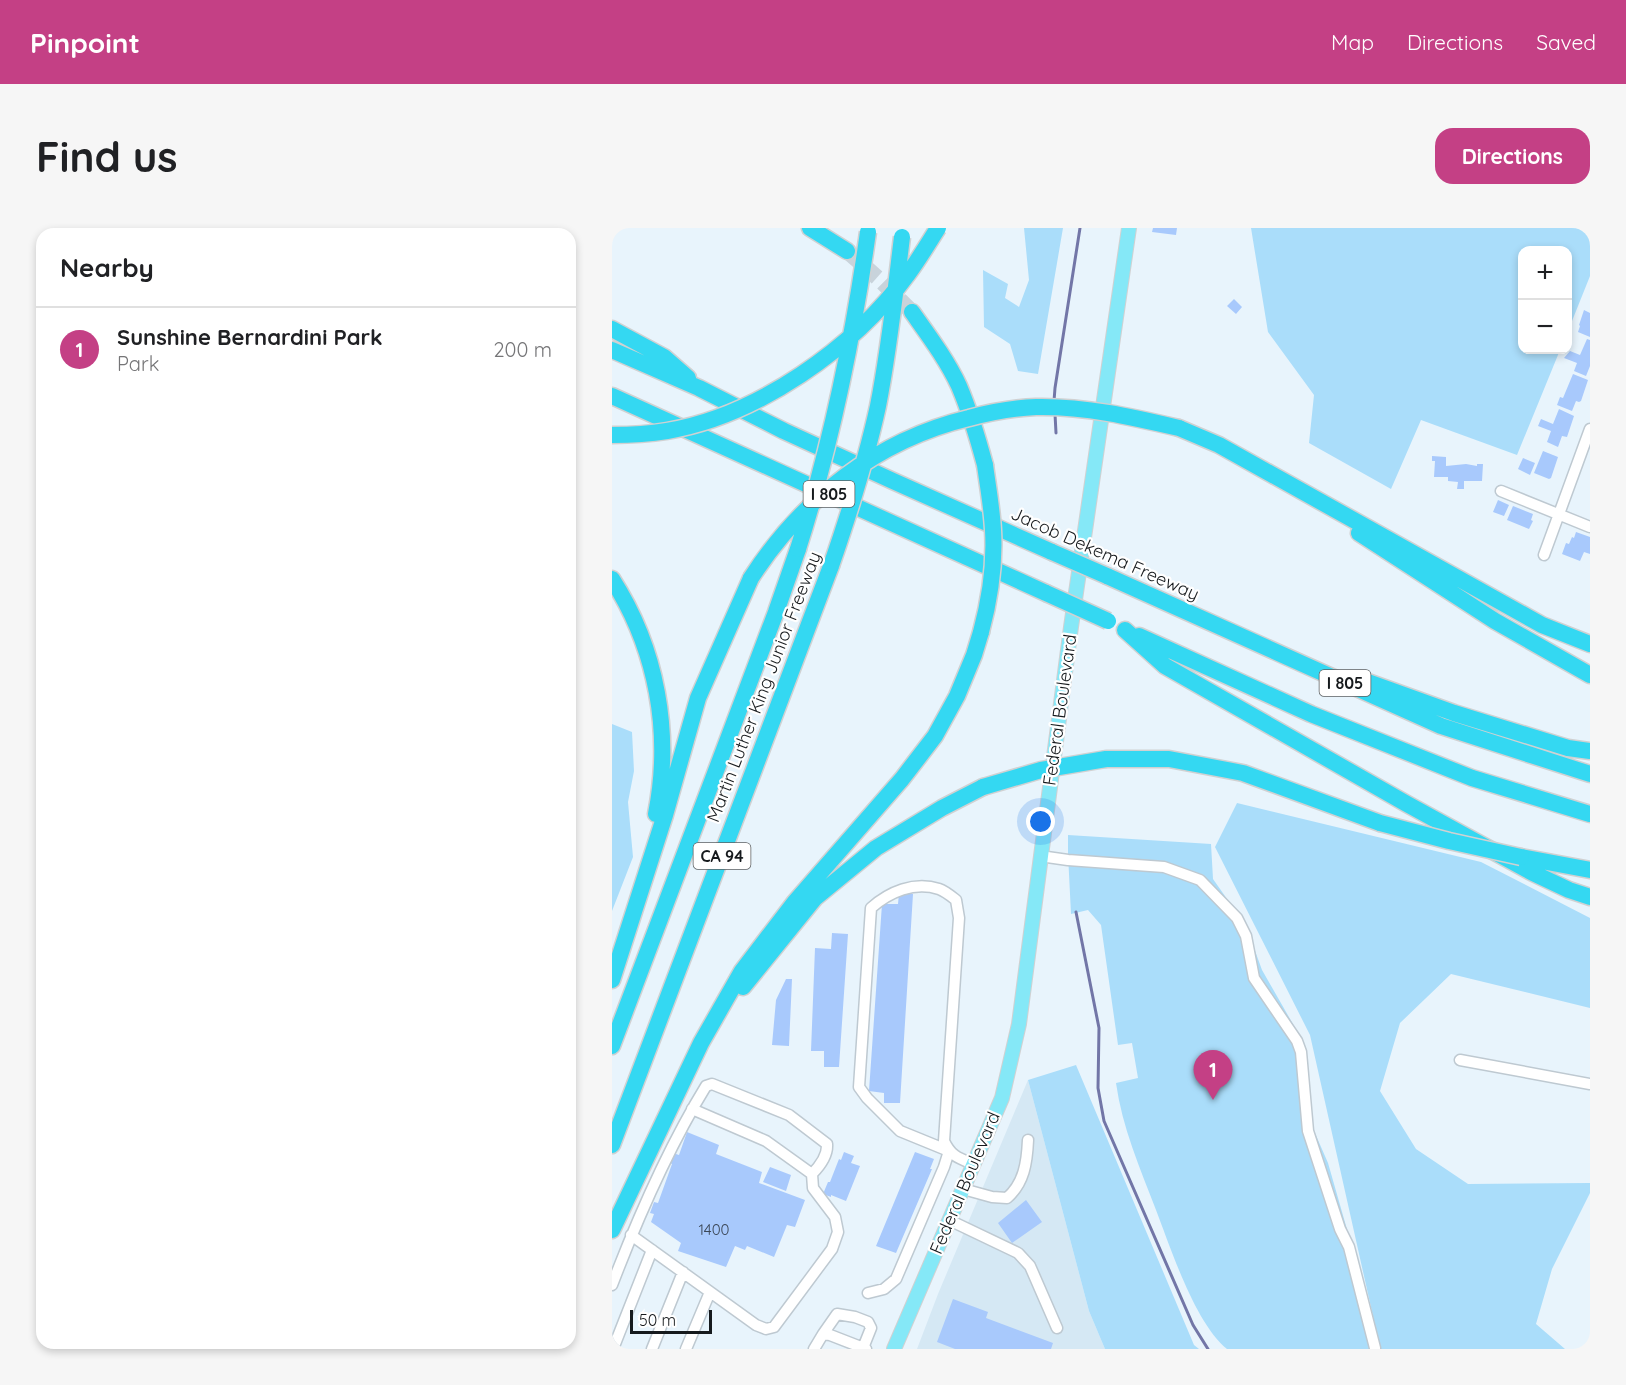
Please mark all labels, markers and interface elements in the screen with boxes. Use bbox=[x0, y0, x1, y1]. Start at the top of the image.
text: Pinpoint bbox=[30, 25, 140, 60]
text: Map bbox=[1331, 29, 1374, 55]
text: Directions bbox=[1407, 29, 1503, 55]
text: Saved bbox=[1536, 29, 1596, 55]
button: Directions bbox=[1435, 128, 1590, 184]
text: Find us bbox=[36, 130, 178, 183]
map controls bbox=[1518, 246, 1572, 354]
button: + bbox=[1518, 246, 1572, 300]
text: Nearby bbox=[60, 251, 154, 284]
button: − bbox=[1518, 300, 1572, 354]
text: Sunshine Bernardini Park bbox=[117, 323, 383, 351]
text: 1 bbox=[76, 337, 83, 362]
text: 200 m bbox=[493, 337, 552, 362]
text: Park bbox=[117, 351, 159, 376]
road number: I 805 bbox=[804, 481, 854, 507]
street label: Jacob Dekema Freeway bbox=[1007, 502, 1203, 605]
street label: Martin Luther King Junior Freeway bbox=[701, 548, 826, 825]
street label: Federal Boulevard bbox=[1038, 633, 1082, 787]
road number: I 805 bbox=[1320, 670, 1370, 696]
your location bbox=[1026, 807, 1055, 836]
road number: CA 94 bbox=[694, 843, 750, 869]
pin: 1 bbox=[1194, 1050, 1232, 1100]
street label: Federal Boulevard bbox=[924, 1108, 1005, 1258]
house number: 1400 bbox=[698, 1220, 730, 1239]
scale bar bbox=[630, 1307, 712, 1334]
text: 50 m bbox=[639, 1310, 676, 1330]

